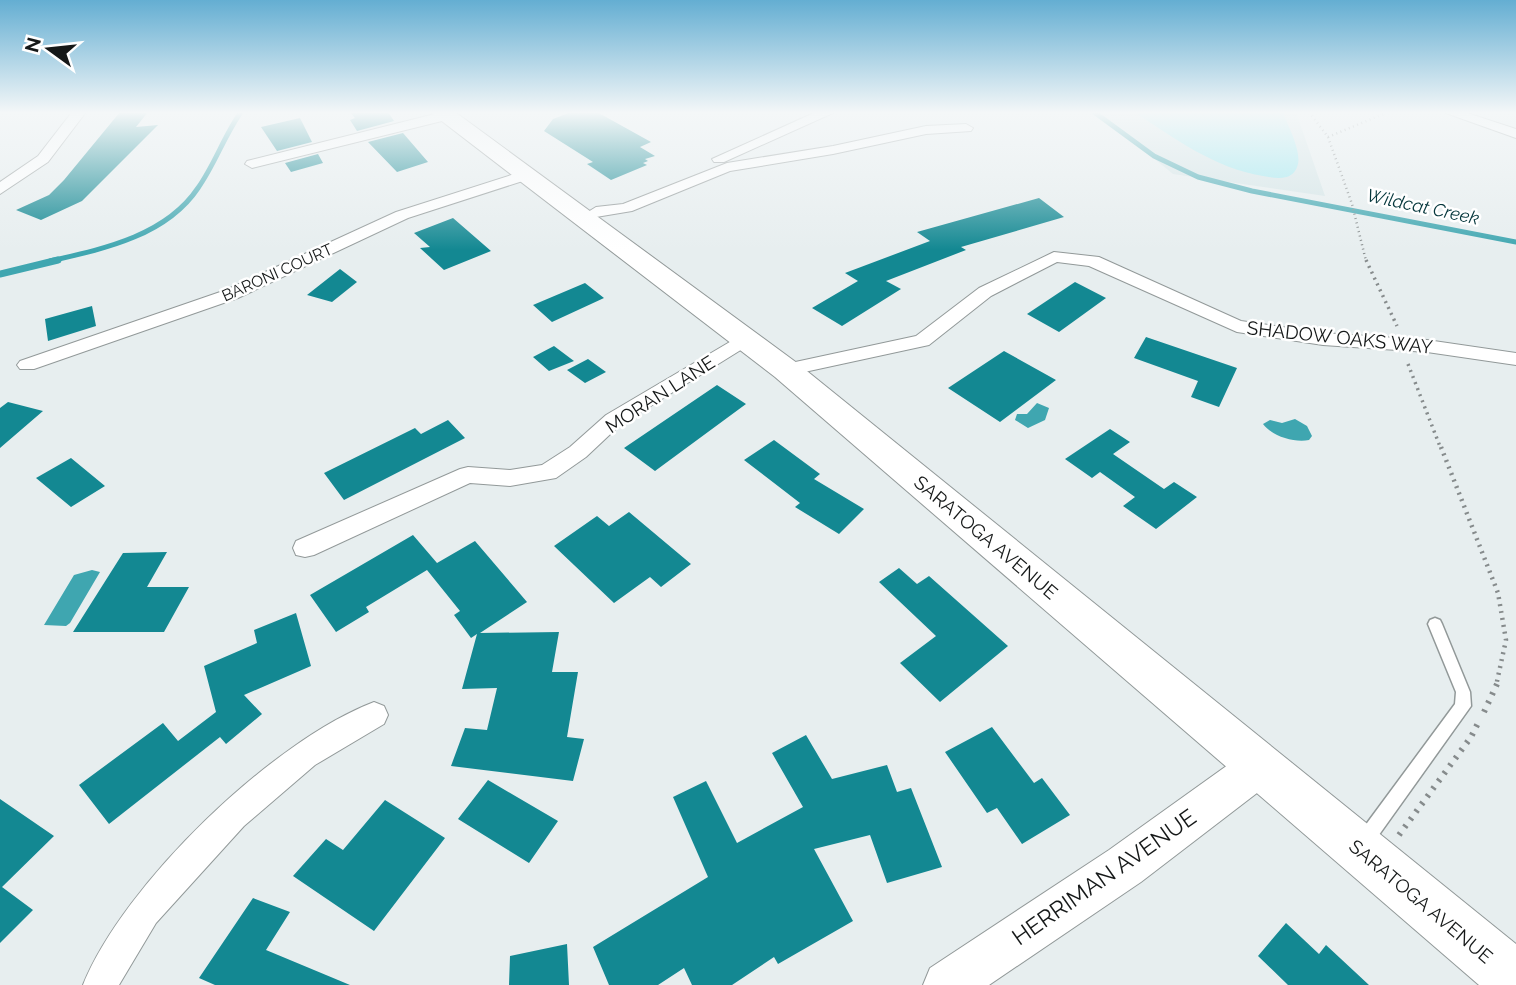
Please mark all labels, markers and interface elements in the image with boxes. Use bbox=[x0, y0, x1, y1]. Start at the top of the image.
north arrow bbox=[14, 14, 84, 84]
text: N bbox=[20, 35, 45, 54]
water label: Wildcat Creek bbox=[1365, 184, 1482, 229]
street label: BARONI COURT bbox=[219, 239, 336, 305]
street label: SHADOW OAKS WAY bbox=[1246, 316, 1435, 358]
street label: MORAN LANE bbox=[601, 351, 719, 437]
street label: SARATOGA AVENUE bbox=[910, 471, 1062, 603]
street label: HERRIMAN AVENUE bbox=[1007, 803, 1201, 950]
street label: SARATOGA AVENUE bbox=[1345, 835, 1497, 967]

